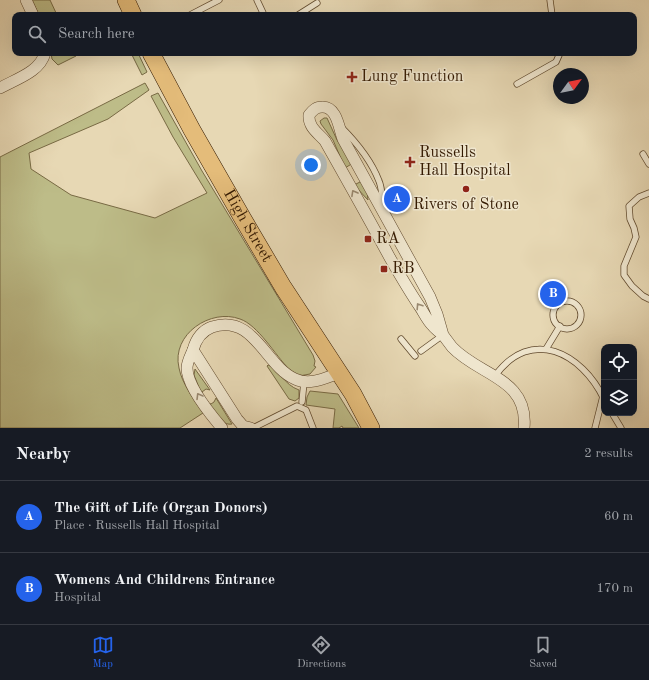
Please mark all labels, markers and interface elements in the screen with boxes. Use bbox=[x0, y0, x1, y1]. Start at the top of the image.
search box bbox=[12, 12, 637, 56]
icon: search bbox=[26, 23, 48, 45]
text: Search here bbox=[58, 27, 135, 42]
north arrow bbox=[553, 68, 589, 104]
place label: Lung Function bbox=[361, 69, 464, 85]
marker: Lung Function bbox=[346, 71, 358, 83]
place label: Russells Hall Hospital bbox=[419, 145, 511, 179]
your location bbox=[301, 155, 321, 175]
marker: Russells Hall Hospital bbox=[404, 156, 416, 168]
pin: A bbox=[384, 184, 410, 214]
marker: Rivers of Stone bbox=[461, 184, 471, 194]
street label: High Street bbox=[220, 187, 275, 265]
one-way arrow bbox=[352, 190, 359, 197]
place label: Rivers of Stone bbox=[413, 197, 519, 213]
place label: RA bbox=[376, 231, 400, 247]
marker: RA bbox=[363, 234, 373, 244]
place label: RB bbox=[392, 261, 415, 277]
marker: RB bbox=[379, 264, 389, 274]
pin: B bbox=[540, 279, 566, 309]
one-way arrow bbox=[417, 303, 424, 310]
map controls bbox=[601, 344, 637, 416]
button: locate bbox=[601, 344, 637, 380]
button: layers bbox=[601, 380, 637, 416]
one-way arrow bbox=[196, 393, 203, 400]
text: Nearby bbox=[16, 446, 71, 463]
text: 2 results bbox=[584, 447, 633, 460]
text: The Gift of Life (Organ Donors) bbox=[54, 501, 268, 516]
text: A bbox=[24, 510, 34, 523]
text: 60 m bbox=[604, 510, 633, 523]
text: Place · Russells Hall Hospital bbox=[54, 519, 220, 532]
text: Womens And Childrens Entrance bbox=[54, 573, 275, 588]
text: B bbox=[24, 582, 34, 595]
text: 170 m bbox=[596, 582, 633, 595]
text: Hospital bbox=[54, 591, 101, 604]
tab: Map bbox=[92, 634, 114, 672]
tab: Directions bbox=[297, 634, 346, 672]
tab: Saved bbox=[529, 634, 557, 672]

